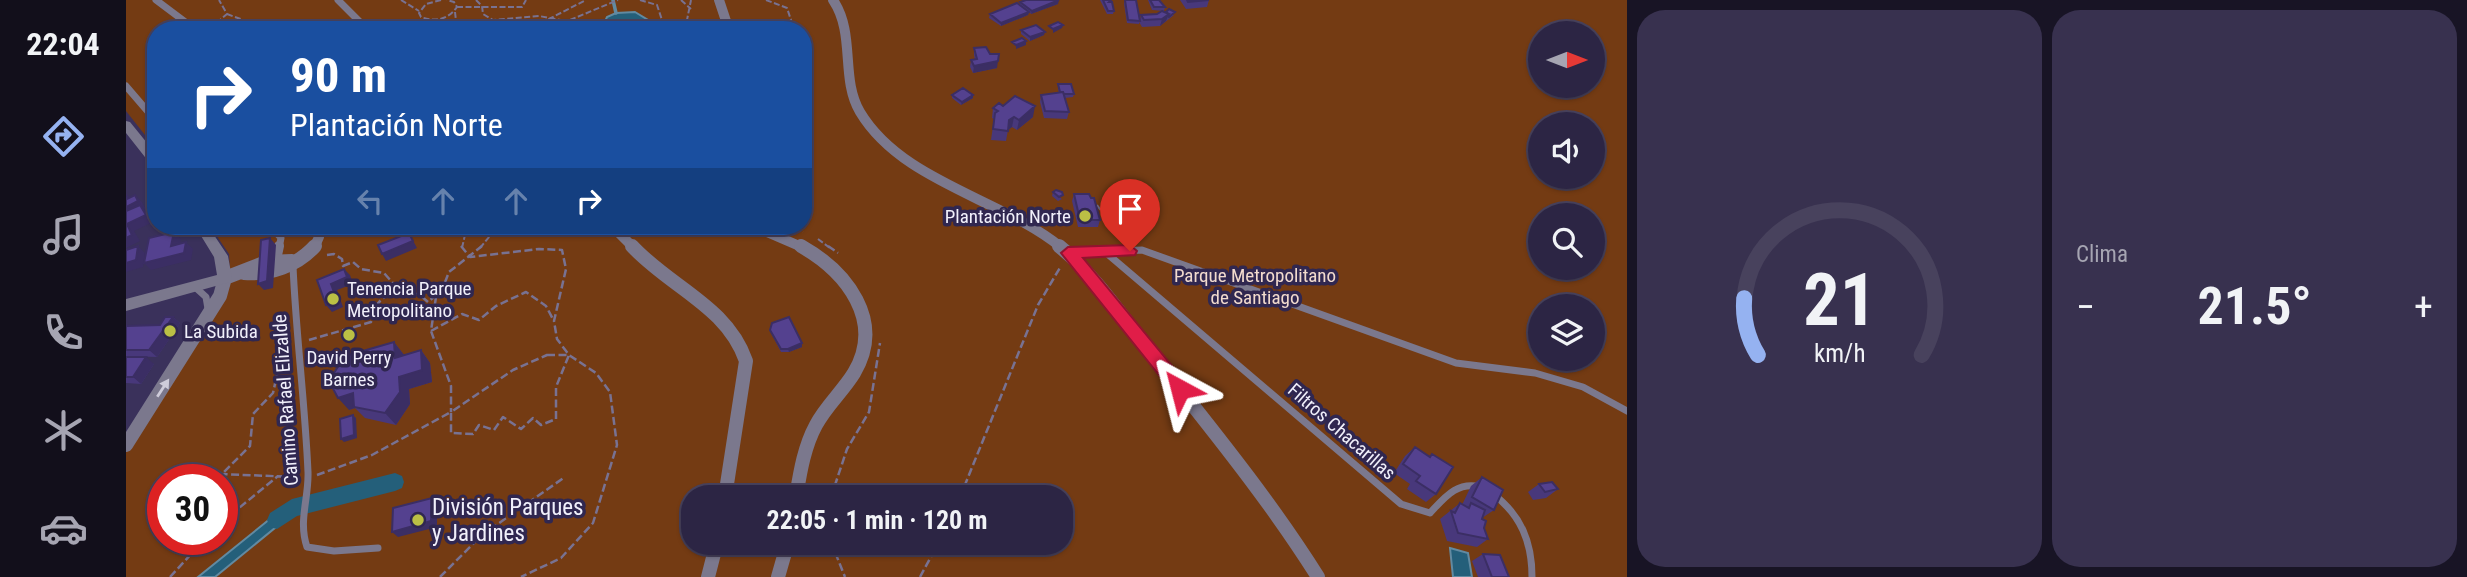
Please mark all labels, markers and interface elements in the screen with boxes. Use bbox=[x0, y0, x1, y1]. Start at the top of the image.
north arrow bbox=[1528, 21, 1605, 98]
map controls bbox=[1528, 21, 1605, 371]
text: 22:04 bbox=[26, 25, 100, 63]
text: 90 m bbox=[290, 47, 387, 104]
icon: right bbox=[175, 49, 266, 140]
text: Plantación Norte bbox=[290, 106, 503, 144]
icon: directions bbox=[39, 112, 88, 161]
button: sound bbox=[1528, 112, 1605, 189]
pin bbox=[1100, 179, 1160, 251]
icon: left bbox=[351, 182, 389, 220]
icon: ahead bbox=[424, 182, 462, 220]
icon: ahead bbox=[497, 182, 535, 220]
icon: right bbox=[570, 182, 608, 220]
icon: arrive bbox=[1111, 190, 1149, 228]
button: search bbox=[1528, 203, 1605, 280]
place label: Plantación Norte bbox=[945, 205, 1071, 228]
marker: Plantación Norte bbox=[1077, 208, 1093, 224]
icon: music bbox=[39, 210, 88, 259]
text: Clima bbox=[2076, 241, 2128, 268]
text: 21 bbox=[1803, 257, 1876, 343]
park label: Parque Metropolitano de Santiago bbox=[1174, 264, 1336, 309]
text: 21.5° bbox=[2197, 276, 2312, 337]
place label: Tenencia Parque Metropolitano bbox=[347, 277, 472, 322]
text: − bbox=[2076, 285, 2095, 329]
text: + bbox=[2414, 285, 2433, 329]
marker: Tenencia Parque Metropolitano bbox=[325, 291, 341, 307]
button: layers bbox=[1528, 294, 1605, 371]
icon: phone bbox=[39, 308, 88, 357]
street label: Camino Rafael Elizalde bbox=[268, 313, 303, 486]
place label: La Subida bbox=[184, 320, 258, 343]
marker: La Subida bbox=[162, 323, 178, 339]
marker: David Perry Barnes bbox=[341, 327, 357, 343]
text: km/h bbox=[1814, 338, 1865, 367]
place label: David Perry Barnes bbox=[306, 346, 392, 391]
position arrow bbox=[1143, 352, 1217, 426]
one-way arrow bbox=[156, 378, 169, 397]
street label: Filtros Chacarillas bbox=[1283, 378, 1400, 484]
icon: climate bbox=[39, 406, 88, 455]
speed limit sign: 30 bbox=[147, 464, 238, 555]
place label: División Parques y Jardines bbox=[432, 494, 584, 547]
icon: car bbox=[39, 504, 88, 553]
text: 22:05 · 1 min · 120 m bbox=[767, 505, 987, 535]
marker: División Parques y Jardines bbox=[410, 512, 426, 528]

